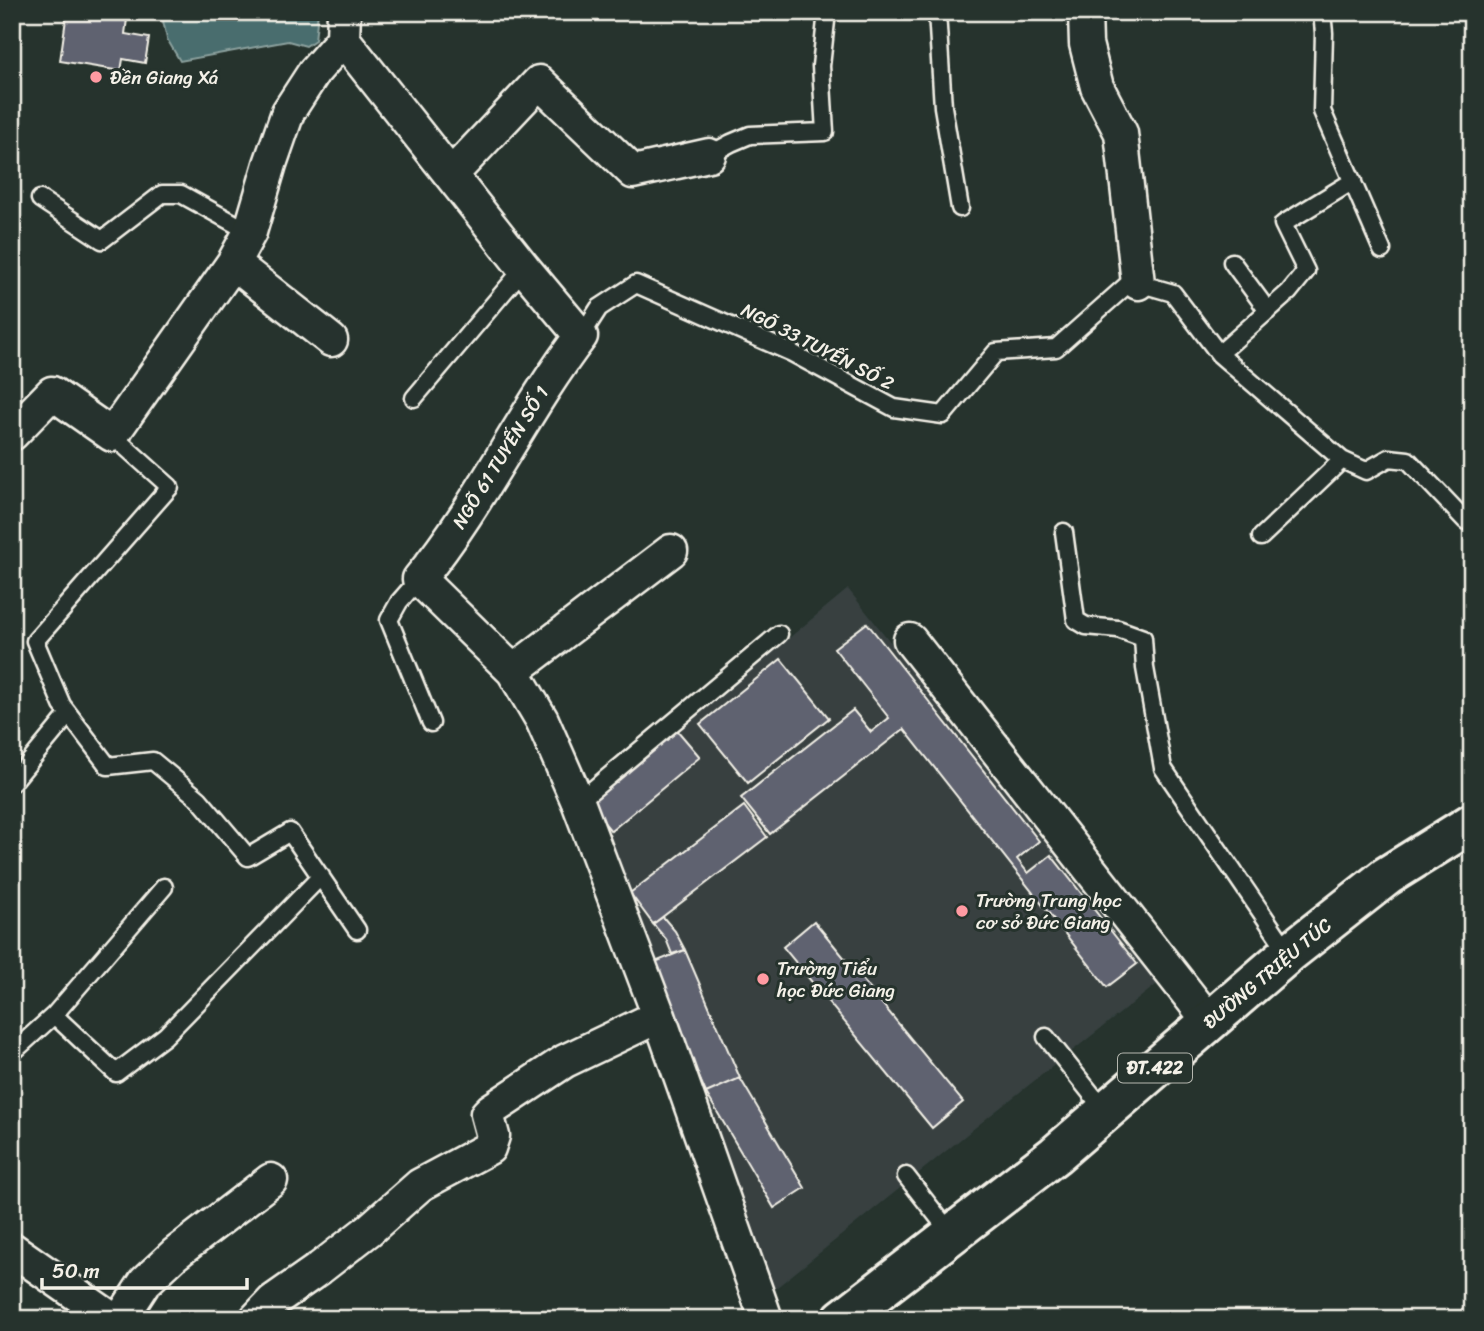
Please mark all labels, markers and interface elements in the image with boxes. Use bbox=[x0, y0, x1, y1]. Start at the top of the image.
place label: Đền Giang Xá bbox=[110, 61, 219, 94]
marker: Đền Giang Xá bbox=[88, 69, 104, 85]
street label: NGÕ 33 TUYẾN SỐ 2 bbox=[735, 294, 900, 399]
street label: NGÕ 61 TUYẾN SỐ 1 bbox=[443, 379, 558, 535]
place label: Trường Trung học cơ sở Đức Giang bbox=[976, 884, 1122, 939]
marker: Trường Trung học cơ sở Đức Giang bbox=[954, 903, 970, 919]
street label: ĐƯỜNG TRIỆU TÚC bbox=[1195, 909, 1339, 1038]
place label: Trường Tiểu học Đức Giang bbox=[776, 952, 895, 1007]
marker: Trường Tiểu học Đức Giang bbox=[755, 971, 771, 987]
road number: ĐT.422 bbox=[1118, 1054, 1192, 1083]
scale bar bbox=[42, 1247, 247, 1291]
text: 50 m bbox=[52, 1252, 100, 1290]

